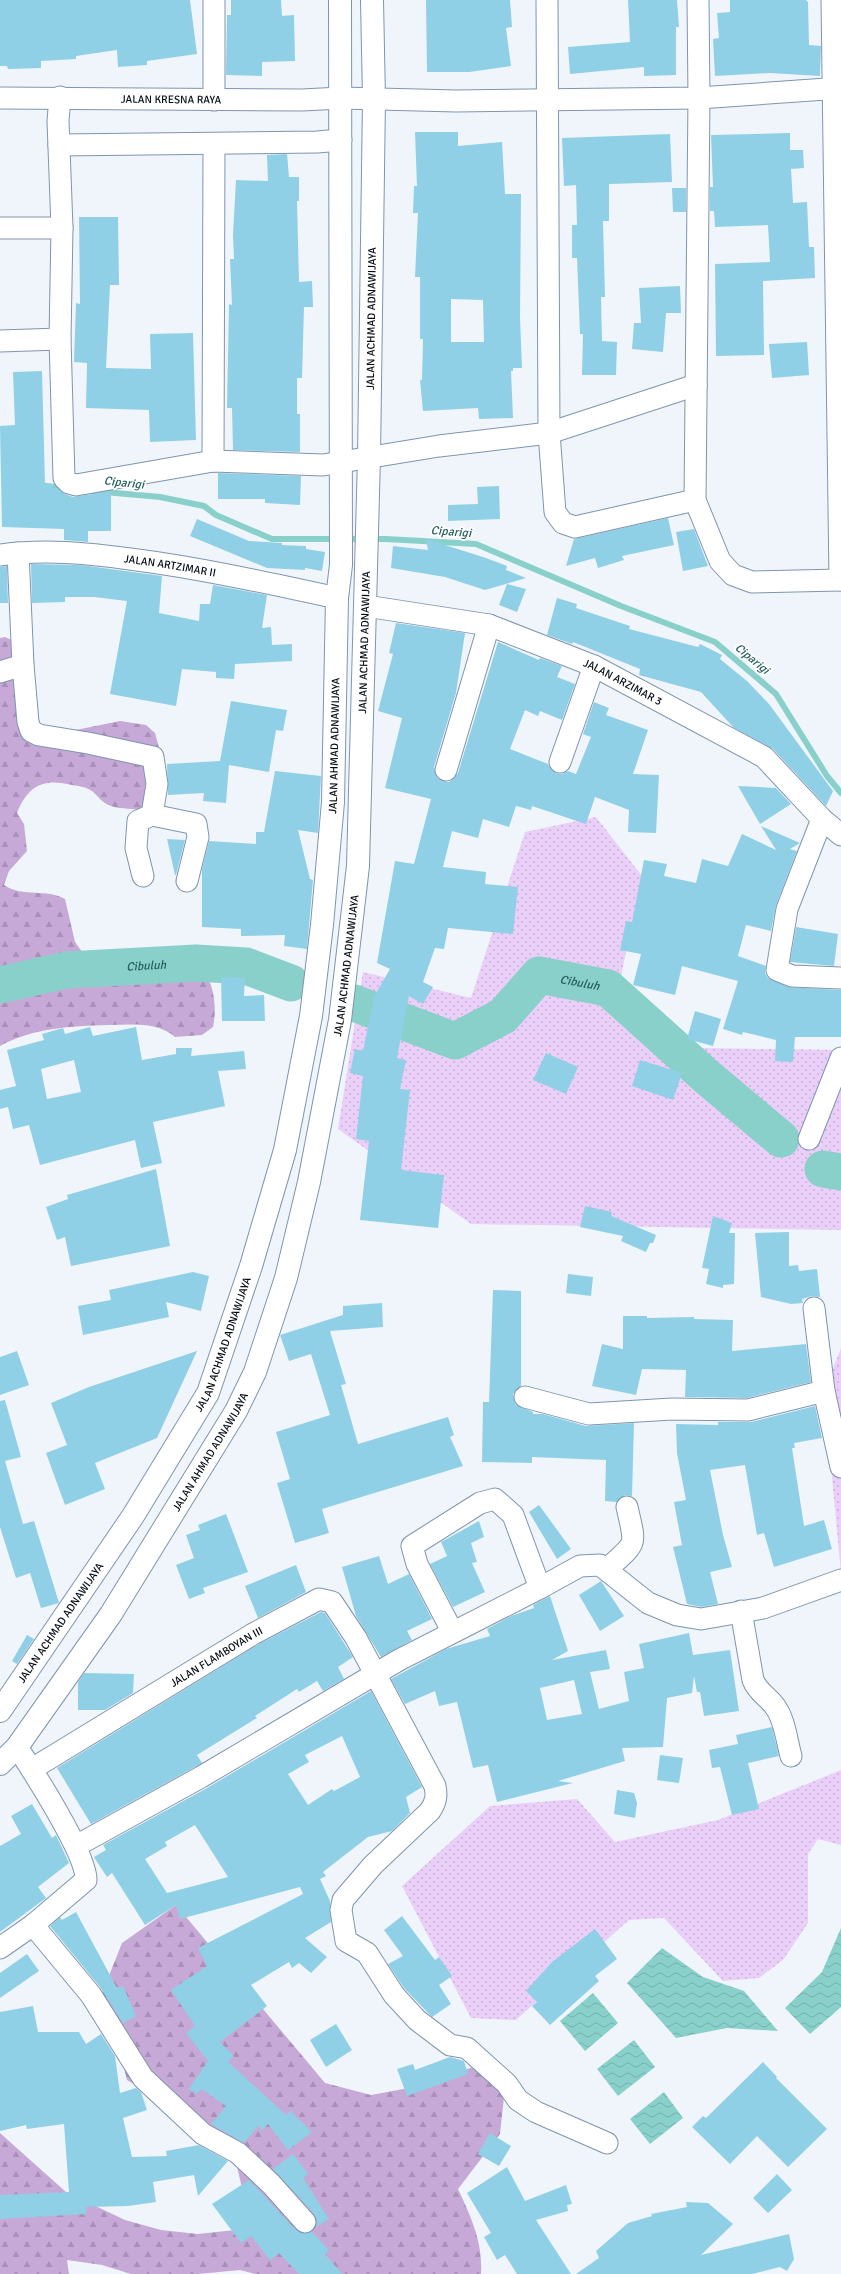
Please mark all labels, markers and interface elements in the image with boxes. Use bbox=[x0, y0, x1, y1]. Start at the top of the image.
street label: JALAN KRESNA RAYA bbox=[121, 92, 222, 106]
street label: JALAN ACHMAD ADNAWIJAYA bbox=[363, 247, 378, 390]
water label: Ciparigi bbox=[103, 473, 147, 493]
water label: Ciparigi bbox=[430, 523, 473, 541]
street label: JALAN ARTZIMAR II bbox=[123, 552, 217, 579]
street label: JALAN ACHMAD ADNAWIJAYA bbox=[356, 571, 372, 714]
water label: Ciparigi bbox=[732, 640, 774, 679]
street label: JALAN ARZIMAR 3 bbox=[582, 656, 664, 708]
street label: JALAN AHMAD ADNAWIJAYA bbox=[325, 677, 342, 814]
street label: JALAN ACHMAD ADNAWIJAYA bbox=[330, 894, 361, 1038]
water label: Cibuluh bbox=[126, 957, 167, 974]
water label: Cibuluh bbox=[559, 972, 601, 994]
street label: JALAN ACHMAD ADNAWIJAYA bbox=[192, 1275, 253, 1414]
street label: JALAN AHMAD ADNAWIJAYA bbox=[169, 1390, 251, 1513]
street label: JALAN ACHMAD ADNAWIJAYA bbox=[15, 1560, 106, 1685]
street label: JALAN FLAMBOYAN III bbox=[168, 1624, 265, 1690]

